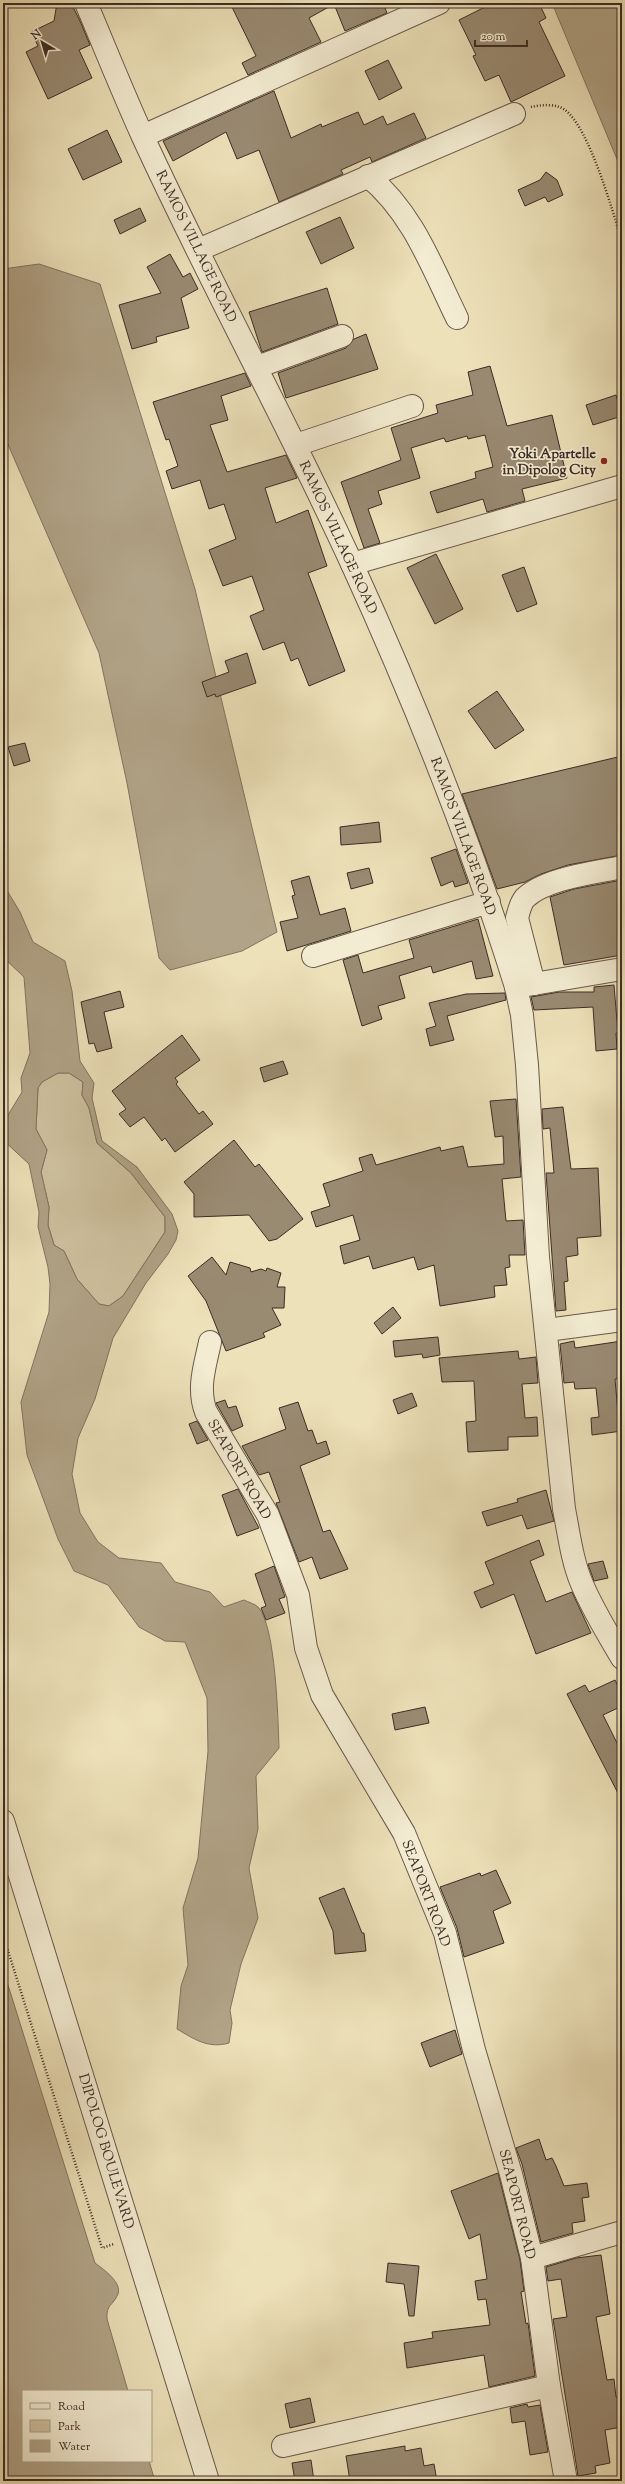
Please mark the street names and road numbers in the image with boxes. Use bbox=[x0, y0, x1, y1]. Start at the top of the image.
street label: RAMOS VILLAGE ROAD bbox=[150, 167, 241, 326]
street label: RAMOS VILLAGE ROAD bbox=[293, 458, 382, 618]
street label: RAMOS VILLAGE ROAD bbox=[424, 755, 500, 919]
street label: SEAPORT ROAD bbox=[201, 1416, 275, 1524]
street label: SEAPORT ROAD bbox=[396, 1837, 455, 1950]
street label: DIPOLOG BOULEVARD bbox=[72, 2072, 138, 2232]
street label: SEAPORT ROAD bbox=[493, 2147, 539, 2262]

